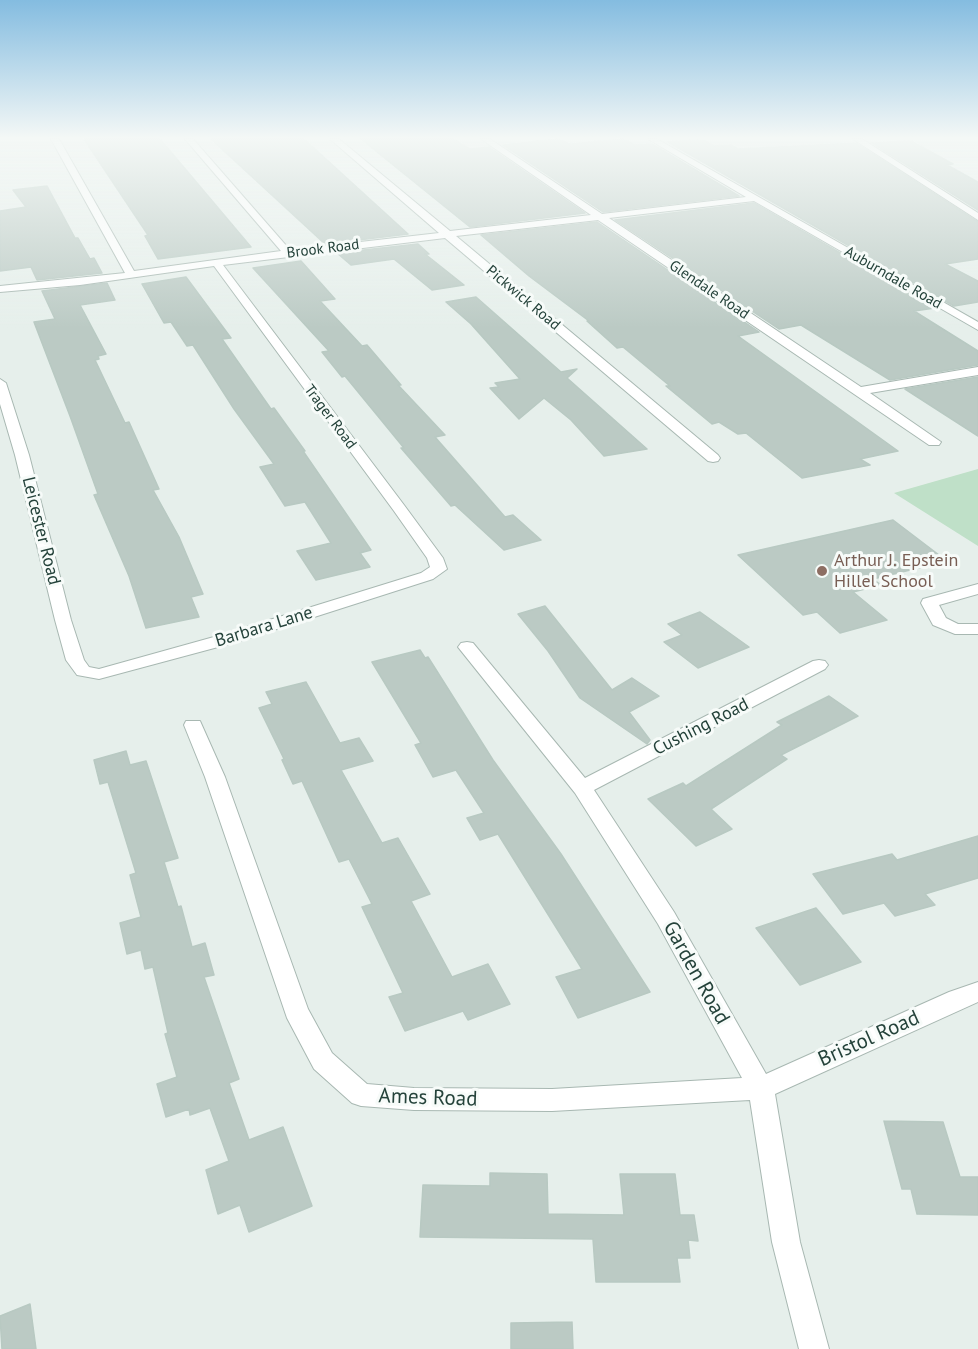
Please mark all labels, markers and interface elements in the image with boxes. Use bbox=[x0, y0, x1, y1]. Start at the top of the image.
street label: Brook Road bbox=[286, 236, 360, 262]
street label: Auburndale Road bbox=[841, 243, 945, 313]
street label: Glendale Road bbox=[666, 257, 752, 323]
street label: Pickwick Road bbox=[482, 262, 564, 334]
street label: Trager Road bbox=[300, 381, 360, 453]
street label: Leicester Road bbox=[17, 475, 65, 587]
place label: Arthur J. Epstein Hillel School bbox=[834, 550, 958, 592]
marker: Arthur J. Epstein Hillel School bbox=[815, 564, 829, 578]
street label: Barbara Lane bbox=[213, 602, 315, 652]
street label: Cushing Road bbox=[650, 694, 752, 760]
street label: Garden Road bbox=[657, 917, 735, 1029]
street label: Bristol Road bbox=[814, 1005, 924, 1073]
street label: Ames Road bbox=[378, 1084, 478, 1112]

